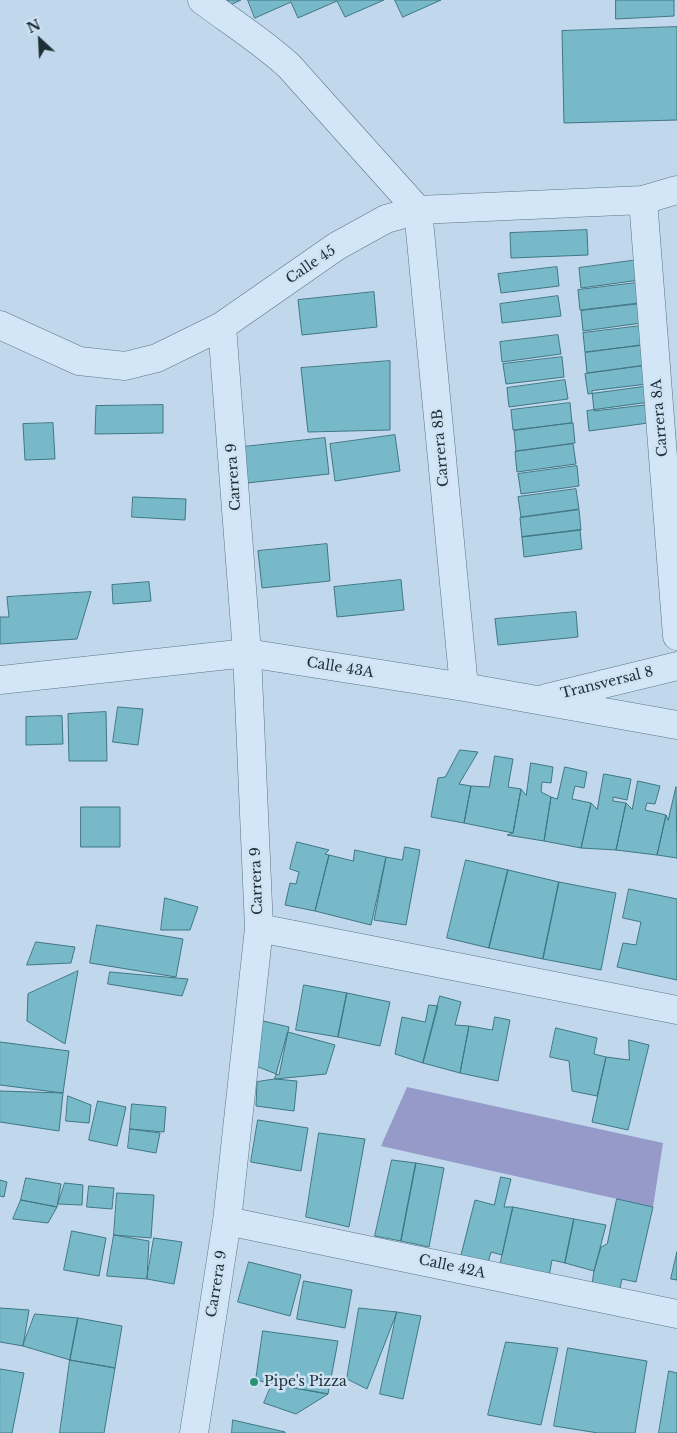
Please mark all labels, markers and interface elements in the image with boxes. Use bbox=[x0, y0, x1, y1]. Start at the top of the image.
north arrow bbox=[15, 15, 65, 65]
text: N bbox=[24, 15, 43, 37]
street label: Calle 45 bbox=[283, 242, 339, 288]
street label: Carrera 8A bbox=[648, 378, 672, 458]
street label: Carrera 8B bbox=[429, 408, 453, 488]
street label: Carrera 9 bbox=[223, 443, 245, 511]
street label: Calle 43A bbox=[305, 654, 375, 682]
street label: Transversal 8 bbox=[559, 663, 655, 703]
street label: Carrera 9 bbox=[247, 847, 267, 915]
street label: Carrera 9 bbox=[203, 1249, 231, 1319]
street label: Calle 42A bbox=[417, 1252, 487, 1282]
place label: Pipe's Pizza bbox=[264, 1374, 347, 1390]
marker: Pipe's Pizza bbox=[248, 1376, 260, 1388]

